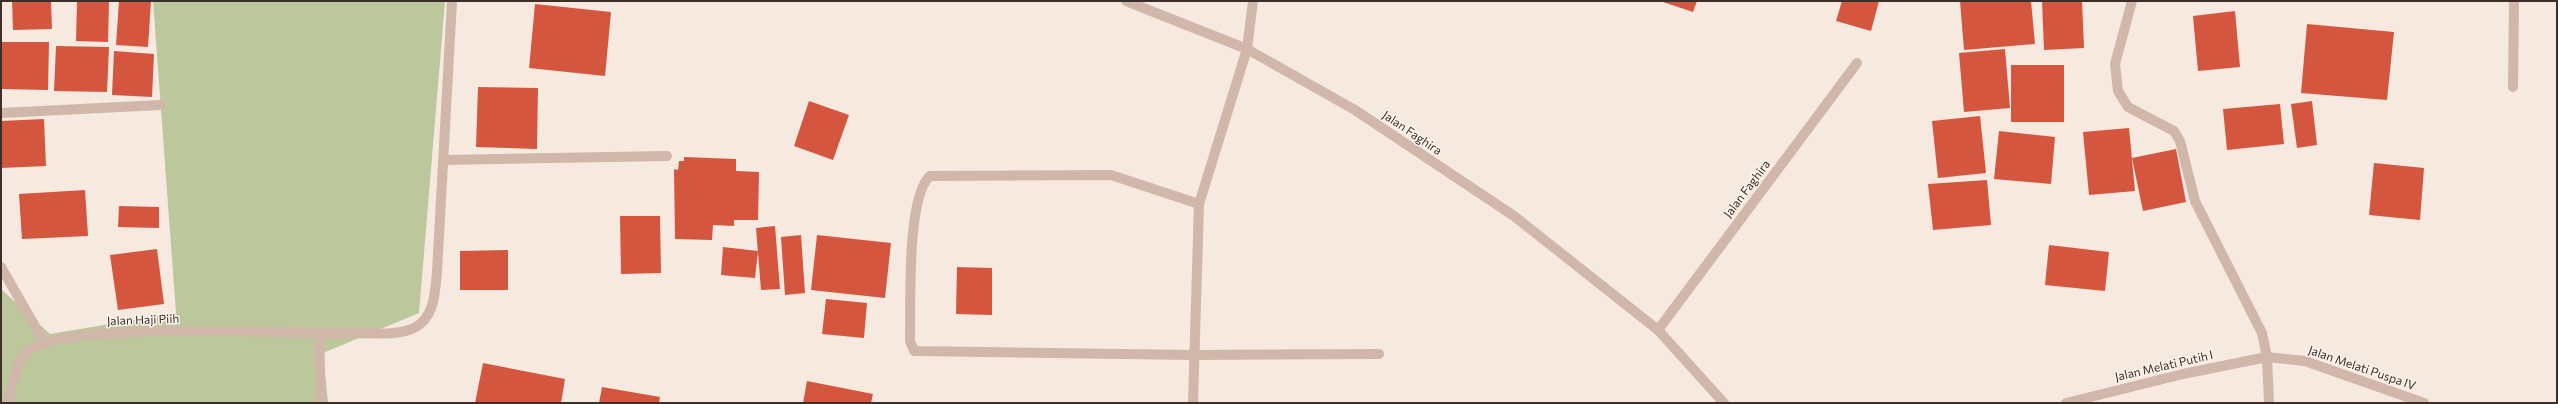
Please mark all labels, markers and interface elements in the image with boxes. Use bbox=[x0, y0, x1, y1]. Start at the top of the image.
street label: Jalan Faghira bbox=[1380, 107, 1445, 158]
street label: Jalan Faghira bbox=[1720, 157, 1773, 221]
street label: Jalan Haji Piih bbox=[106, 311, 180, 328]
street label: Jalan Melati Puspa IV bbox=[2306, 342, 2418, 393]
street label: Jalan Melati Putih I bbox=[2113, 347, 2215, 384]

